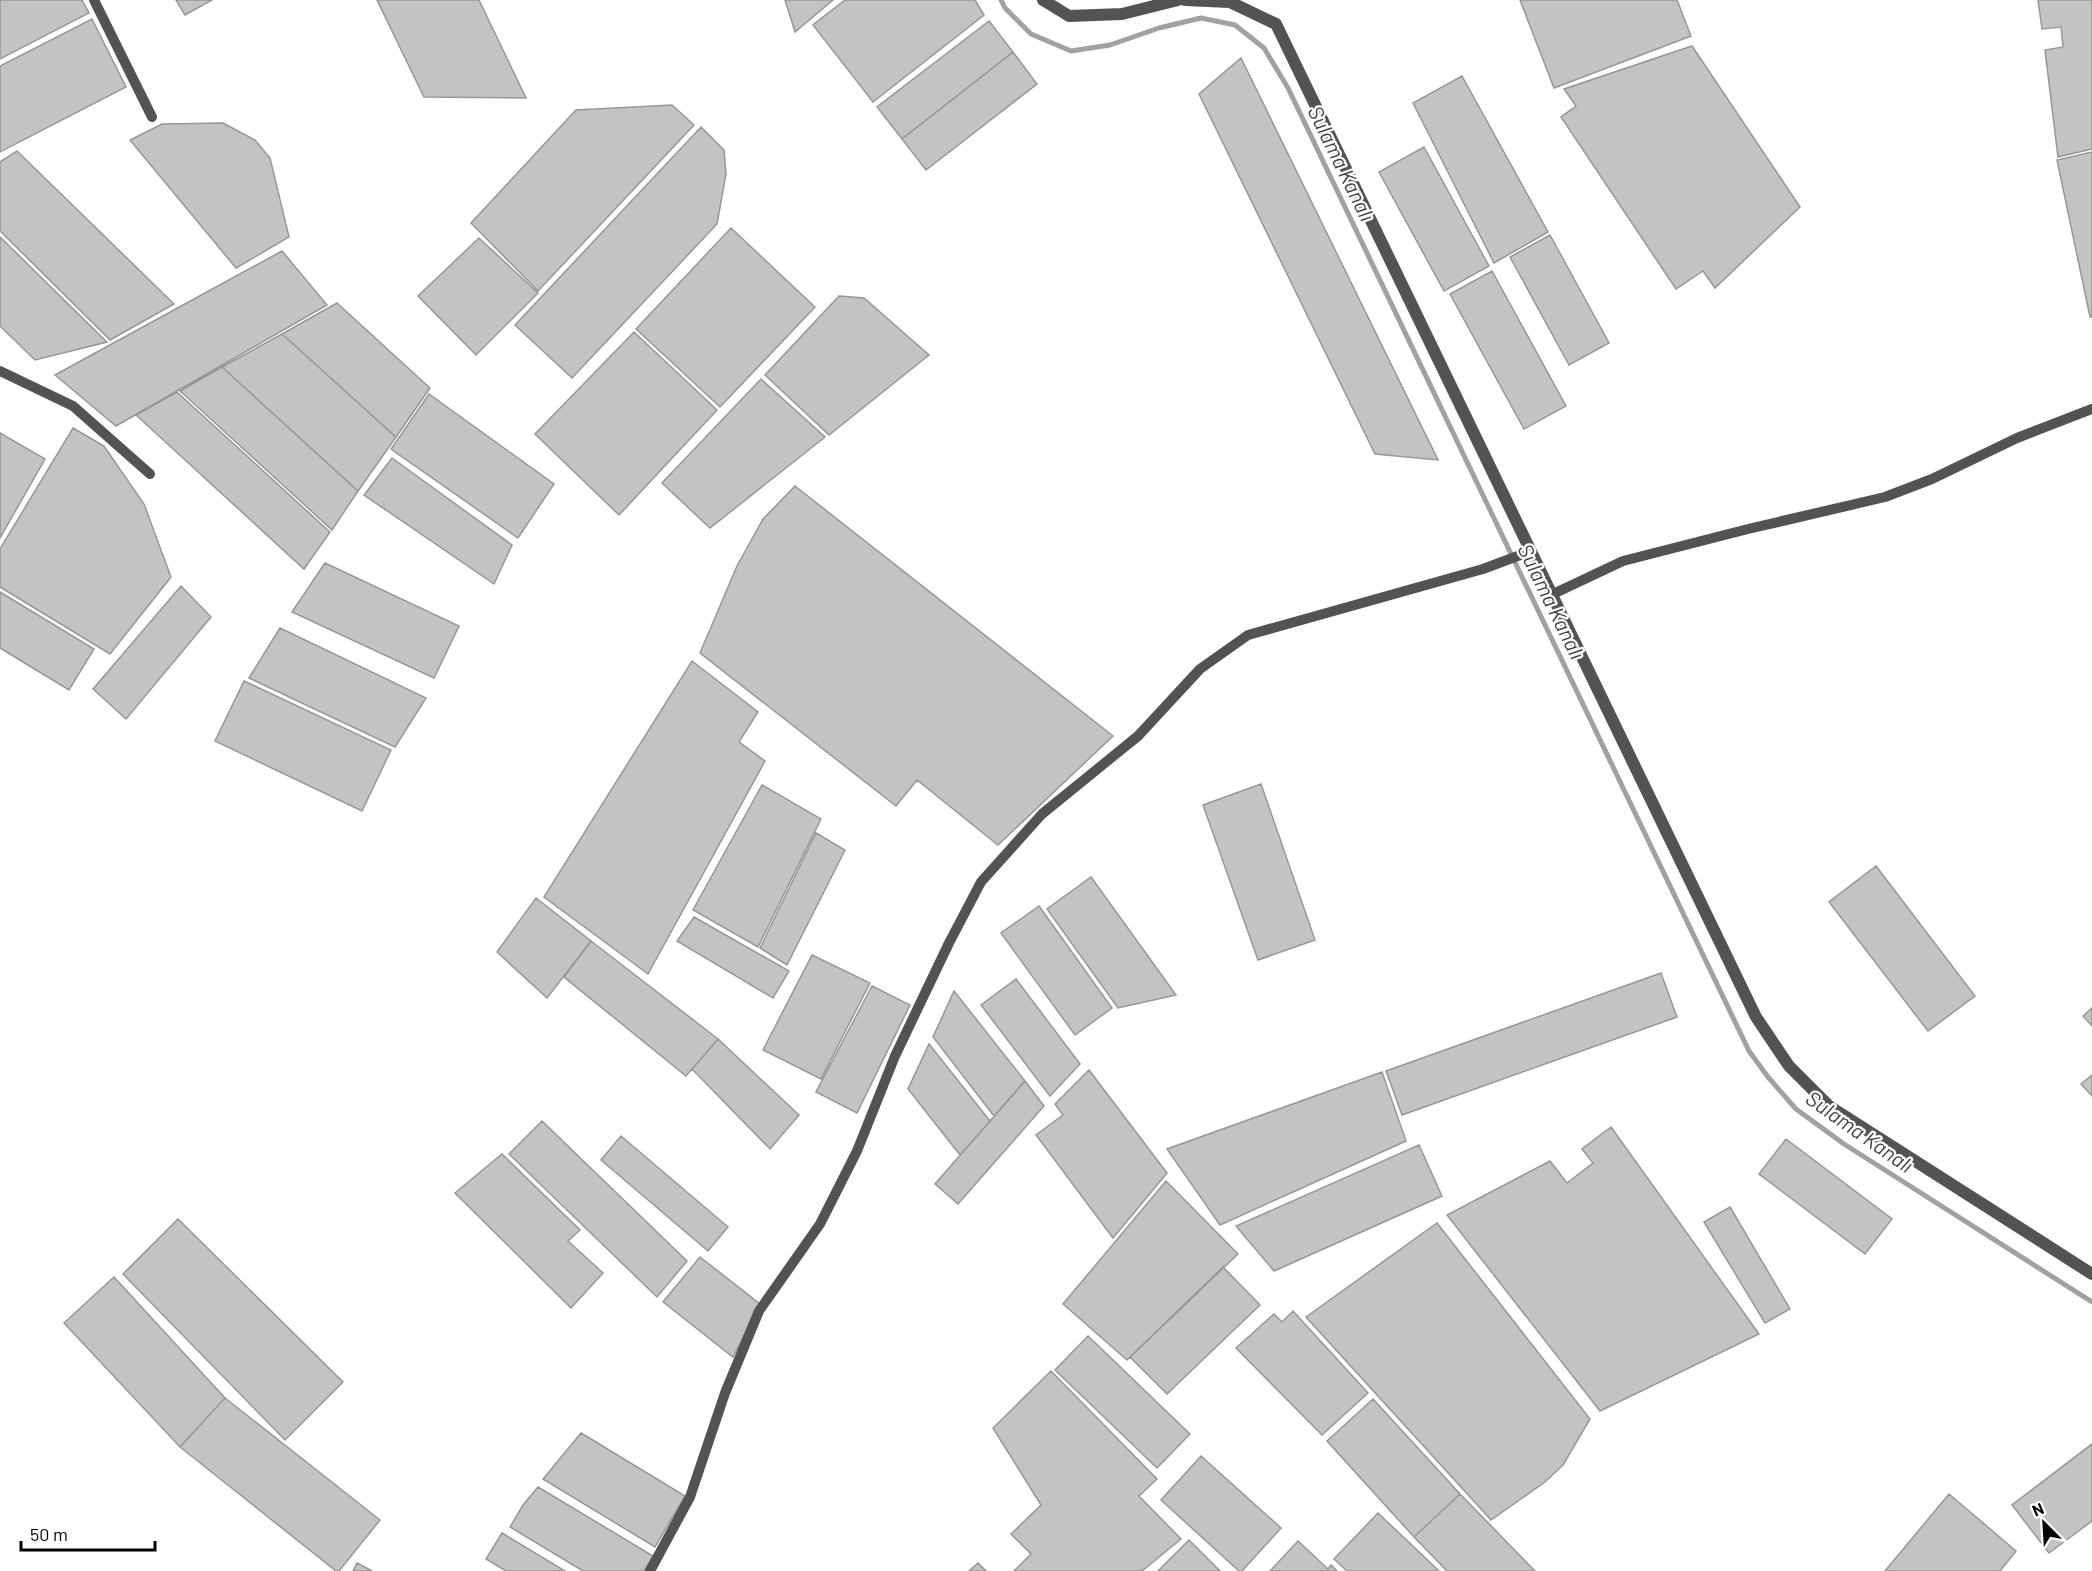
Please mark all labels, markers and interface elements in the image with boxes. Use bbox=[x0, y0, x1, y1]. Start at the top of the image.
water label: Sulama Kanalı bbox=[1303, 101, 1381, 225]
water label: Sulama Kanalı bbox=[1513, 539, 1591, 663]
water label: Sulama Kanalı bbox=[1802, 1085, 1918, 1177]
north arrow bbox=[2014, 1493, 2074, 1553]
text: N bbox=[2029, 1498, 2046, 1520]
scale bar bbox=[21, 1514, 154, 1552]
text: 50 m bbox=[30, 1523, 68, 1545]

